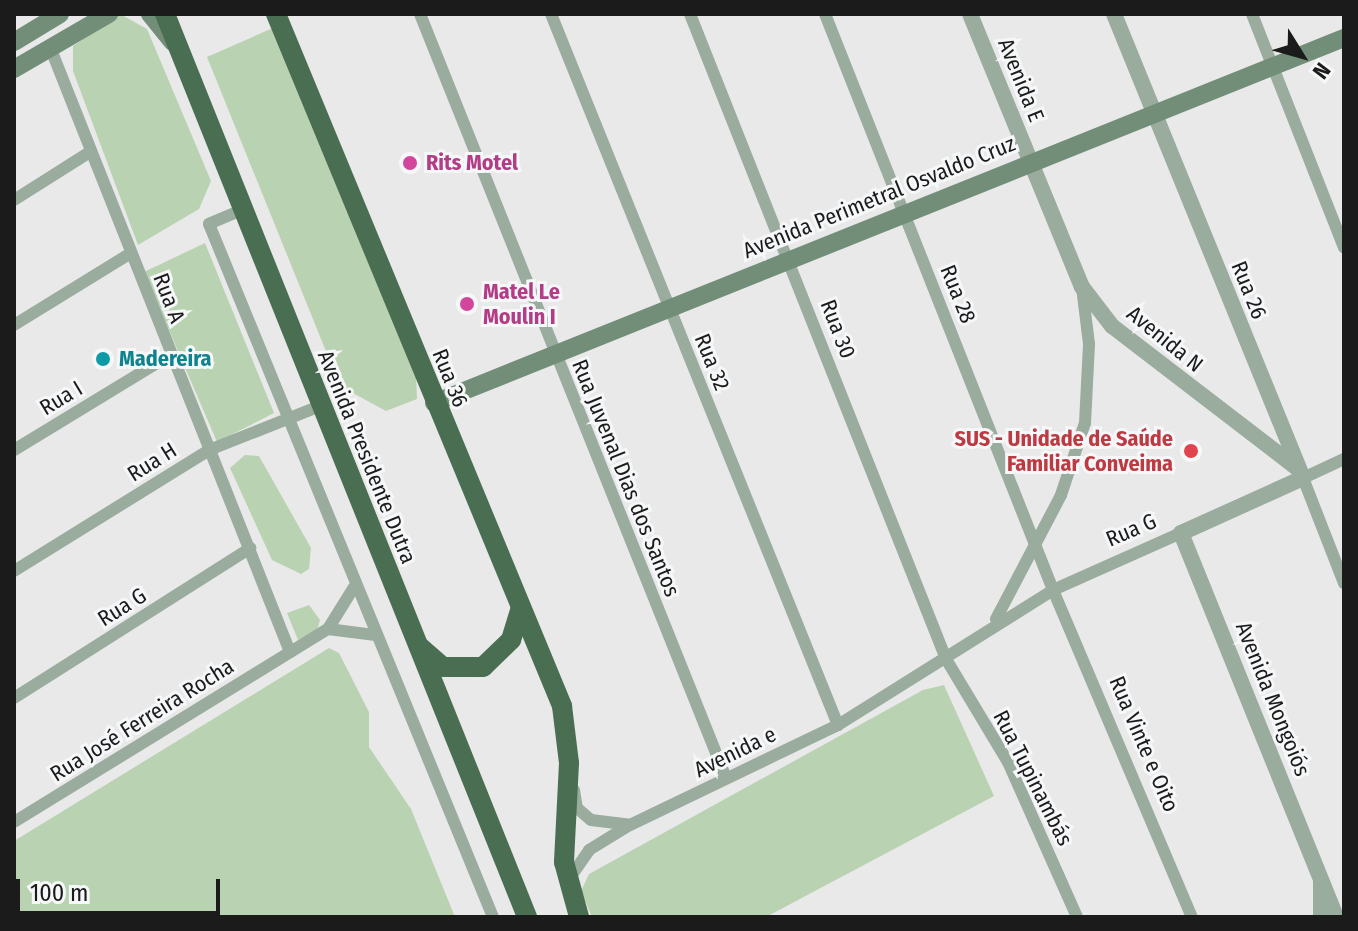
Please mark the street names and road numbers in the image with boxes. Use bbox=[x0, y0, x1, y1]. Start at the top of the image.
street label: Avenida E bbox=[992, 35, 1050, 125]
street label: Avenida Perimetral Osvaldo Cruz bbox=[739, 130, 1019, 264]
street label: Rua 26 bbox=[1226, 257, 1272, 323]
street label: Rua 28 bbox=[934, 261, 982, 327]
street label: Rua A bbox=[148, 269, 190, 327]
street label: Rua 30 bbox=[815, 296, 861, 362]
street label: Avenida N bbox=[1122, 300, 1208, 378]
street label: Rua 32 bbox=[689, 330, 735, 394]
street label: Rua 36 bbox=[426, 345, 474, 411]
street label: Avenida Presidente Dutra bbox=[312, 347, 422, 567]
street label: Rua Juvenal Dias dos Santos bbox=[566, 356, 686, 600]
street label: Rua I bbox=[35, 375, 87, 421]
street label: Rua H bbox=[123, 437, 181, 487]
street label: Rua G bbox=[1102, 508, 1160, 552]
street label: Rua G bbox=[93, 582, 151, 632]
street label: Avenida Mongoiós bbox=[1230, 618, 1316, 780]
street label: Rua José Ferreira Rocha bbox=[45, 653, 239, 787]
street label: Rua Vinte e Oito bbox=[1104, 672, 1184, 816]
street label: Rua Tupinambás bbox=[988, 706, 1078, 850]
street label: Avenida e bbox=[690, 721, 780, 783]

